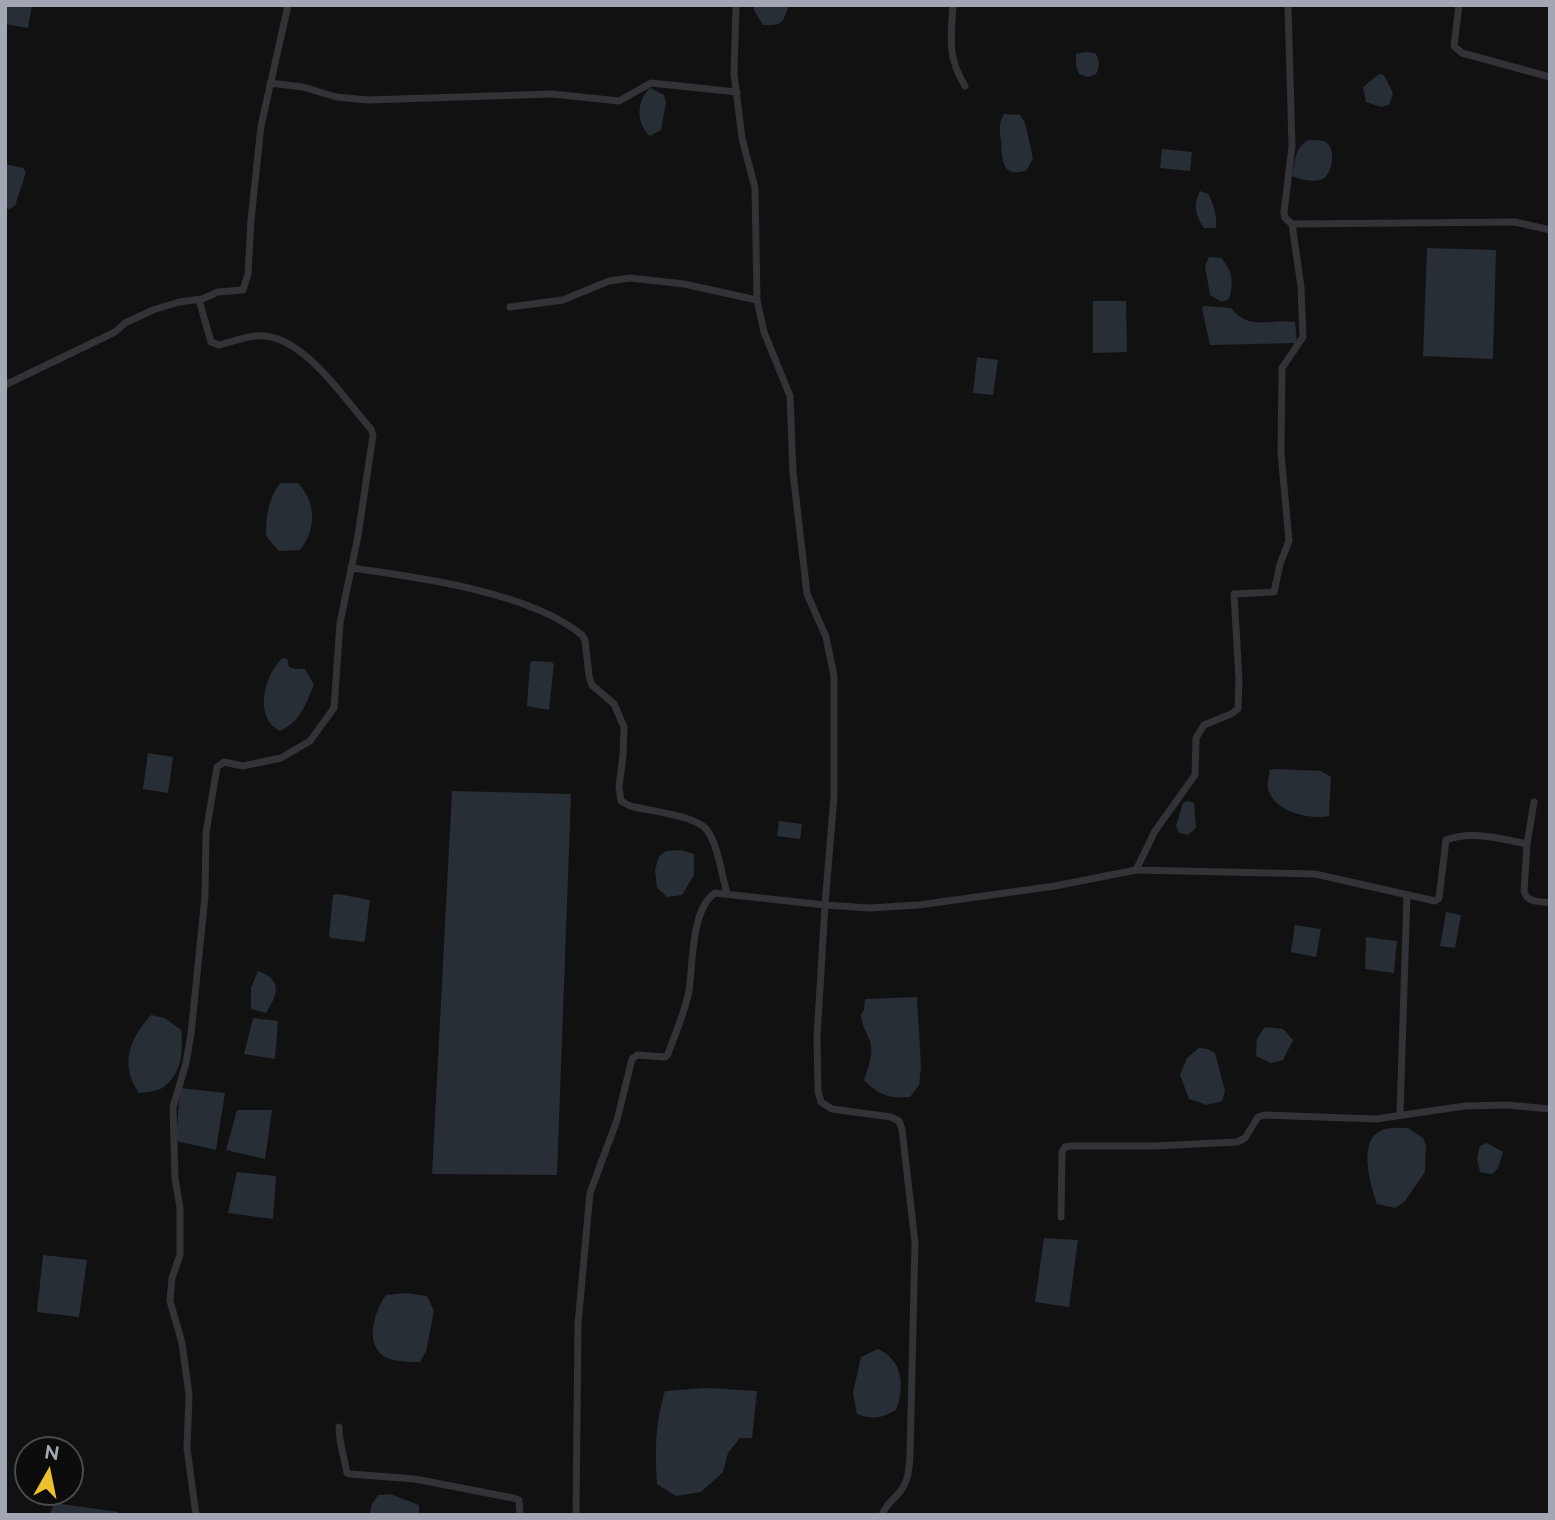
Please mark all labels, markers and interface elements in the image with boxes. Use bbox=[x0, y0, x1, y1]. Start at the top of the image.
north arrow bbox=[14, 1436, 84, 1506]
text: N bbox=[43, 1440, 61, 1464]

